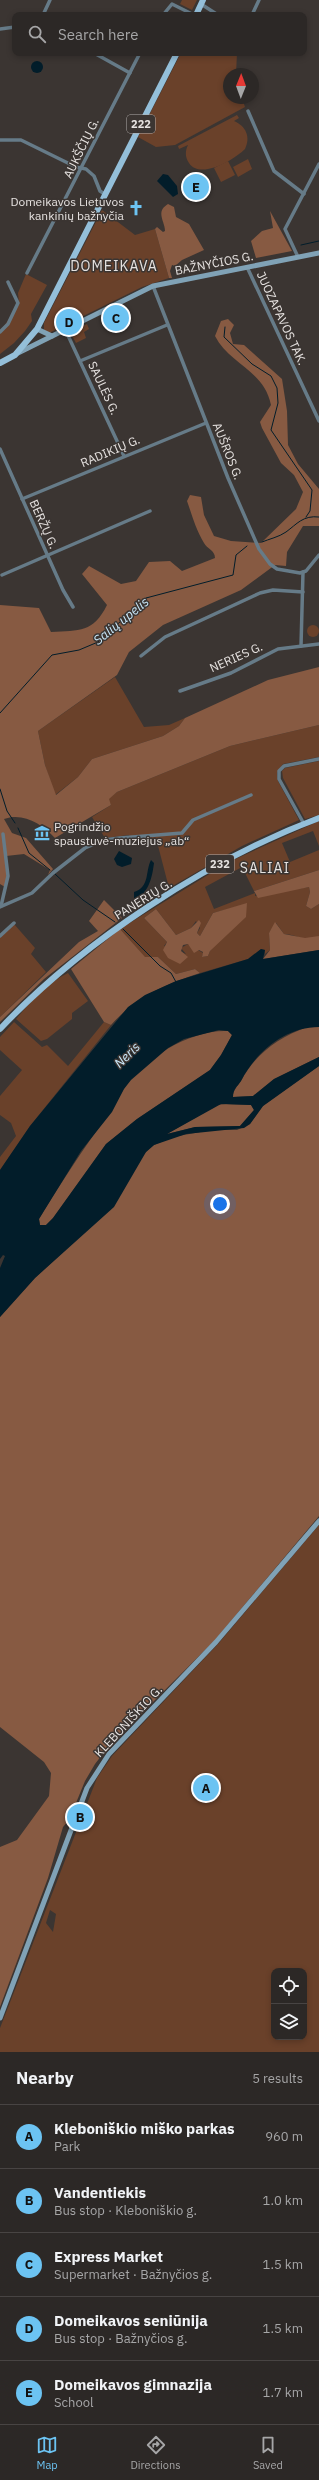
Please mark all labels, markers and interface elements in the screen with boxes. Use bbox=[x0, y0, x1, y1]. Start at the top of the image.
search box bbox=[12, 12, 307, 56]
icon: search bbox=[26, 23, 48, 45]
text: Search here bbox=[58, 25, 138, 44]
north arrow bbox=[223, 68, 259, 104]
street label: AUKŠČIŲ G. bbox=[60, 115, 102, 181]
road number: 222 bbox=[127, 115, 155, 133]
pin: E bbox=[183, 172, 209, 202]
place label: Domeikavos Lietuvos kankinių bažnyčia bbox=[10, 194, 125, 223]
church icon: Domeikavos Lietuvos kankinių bažnyčia bbox=[127, 199, 145, 217]
street label: BAŽNYČIOS G. bbox=[173, 248, 255, 278]
district label: DOMEIKAVA bbox=[70, 257, 158, 275]
street label: JUOZAPAVOS TAK. bbox=[254, 269, 310, 367]
pin: C bbox=[103, 303, 129, 333]
pin: D bbox=[56, 307, 82, 337]
street label: SAULĖS G. bbox=[85, 359, 123, 417]
street label: AUŠROS G. bbox=[210, 420, 246, 482]
street label: RADIKIŲ G. bbox=[78, 432, 142, 470]
street label: BERŽŲ G. bbox=[27, 497, 61, 551]
water label: Salių upelis bbox=[90, 593, 152, 649]
street label: NERIES G. bbox=[207, 639, 265, 675]
place label: Pogrindžio spaustuvė-muziejus „ab“ bbox=[54, 819, 190, 848]
museum icon: Pogrindžio spaustuvė-muziejus „ab“ bbox=[33, 824, 51, 842]
road number: 232 bbox=[206, 855, 234, 873]
district label: SALIAI bbox=[240, 859, 290, 877]
street label: PANERIŲ G. bbox=[111, 875, 175, 923]
water label: Neris bbox=[110, 1038, 144, 1072]
your location bbox=[210, 1194, 230, 1214]
street label: KLEBONIŠKIO G. bbox=[91, 1682, 165, 1760]
pin: A bbox=[193, 1773, 219, 1803]
pin: B bbox=[67, 1802, 93, 1832]
map controls bbox=[271, 1968, 307, 2040]
button: locate bbox=[271, 1968, 307, 2004]
button: layers bbox=[271, 2004, 307, 2040]
text: Nearby bbox=[16, 2067, 74, 2089]
text: 5 results bbox=[252, 2070, 303, 2087]
text: Kleboniškio miško parkas bbox=[54, 2119, 235, 2138]
text: A bbox=[25, 2128, 33, 2145]
text: 960 m bbox=[265, 2128, 303, 2145]
text: Park bbox=[54, 2138, 80, 2155]
text: Vandentiekis bbox=[54, 2183, 146, 2202]
text: B bbox=[25, 2192, 33, 2209]
text: 1.0 km bbox=[263, 2192, 303, 2209]
text: Bus stop · Kleboniškio g. bbox=[54, 2202, 197, 2219]
text: Express Market bbox=[54, 2247, 163, 2266]
text: C bbox=[25, 2256, 33, 2273]
text: 1.5 km bbox=[263, 2256, 303, 2273]
text: Supermarket · Bažnyčios g. bbox=[54, 2266, 212, 2283]
text: Domeikavos seniūnija bbox=[54, 2311, 208, 2330]
text: D bbox=[24, 2320, 34, 2337]
text: 1.5 km bbox=[263, 2320, 303, 2337]
text: Bus stop · Bažnyčios g. bbox=[54, 2330, 187, 2347]
text: Domeikavos gimnazija bbox=[54, 2375, 212, 2394]
text: E bbox=[25, 2384, 33, 2401]
text: 1.7 km bbox=[263, 2384, 303, 2401]
text: School bbox=[54, 2394, 94, 2411]
tab: Map bbox=[36, 2434, 58, 2472]
tab: Directions bbox=[130, 2434, 181, 2472]
tab: Saved bbox=[253, 2434, 283, 2472]

